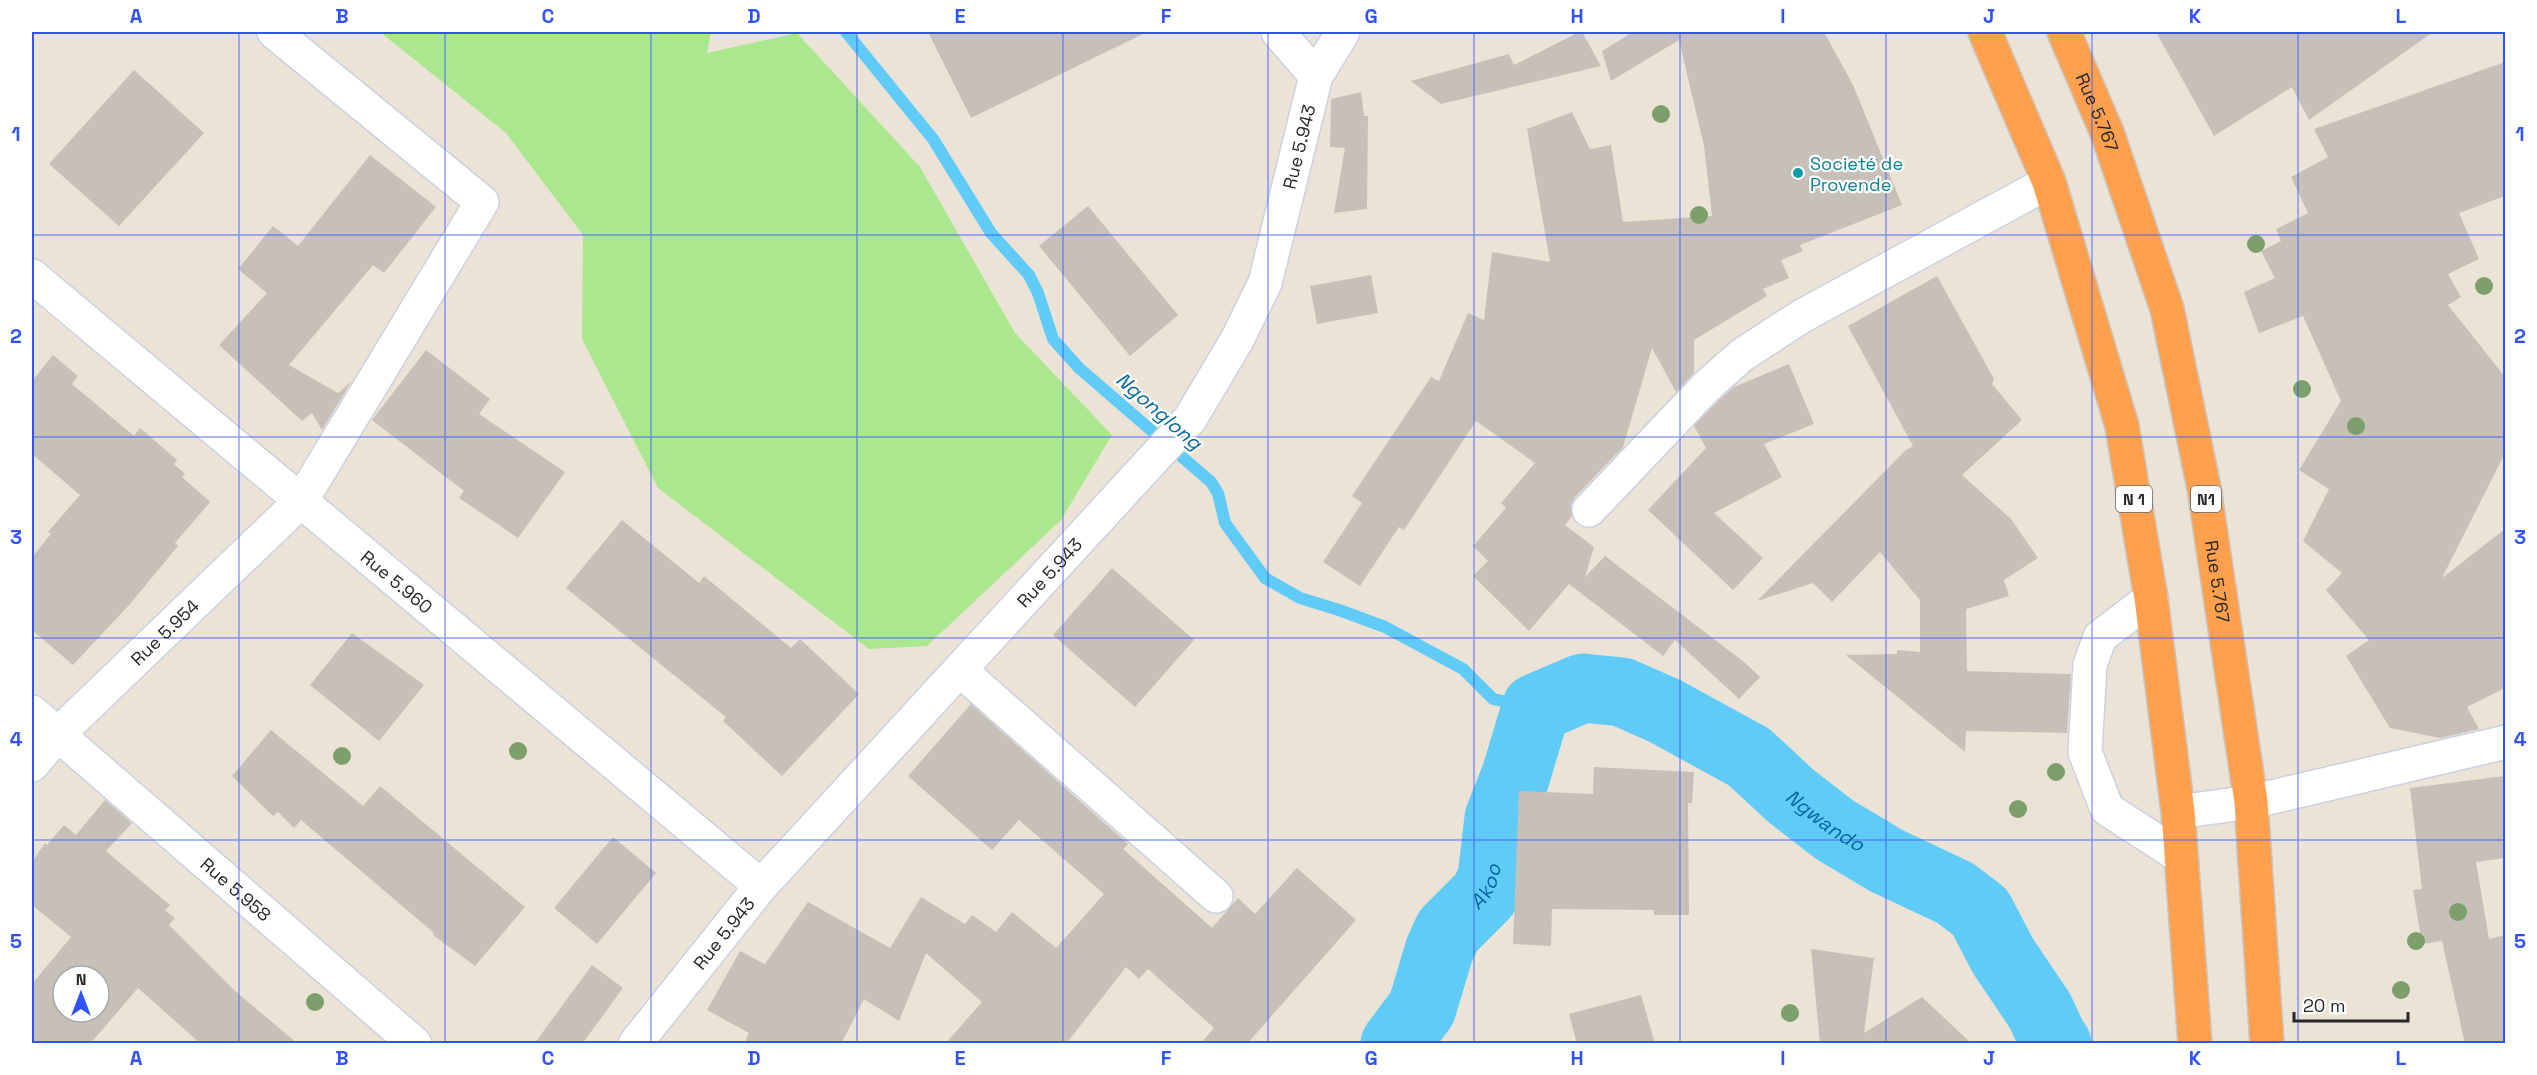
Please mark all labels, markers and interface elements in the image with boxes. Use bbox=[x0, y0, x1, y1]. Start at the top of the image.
text: A bbox=[130, 3, 143, 29]
text: B bbox=[335, 3, 349, 29]
text: C bbox=[542, 3, 555, 29]
text: D bbox=[747, 3, 761, 29]
text: E bbox=[954, 3, 966, 29]
text: F bbox=[1161, 3, 1172, 29]
text: G bbox=[1364, 3, 1378, 29]
text: H bbox=[1570, 3, 1584, 29]
text: I bbox=[1780, 3, 1786, 29]
text: J bbox=[1983, 3, 1995, 29]
text: K bbox=[2189, 3, 2202, 29]
text: L bbox=[2396, 3, 2407, 29]
street label: Rue 5.767 bbox=[2071, 69, 2124, 154]
street label: Rue 5.943 bbox=[1277, 102, 1320, 191]
text: 1 bbox=[11, 121, 21, 147]
text: 1 bbox=[2515, 121, 2525, 147]
place label: Societé de Provende bbox=[1810, 152, 1903, 196]
marker: Societé de Provende bbox=[1791, 166, 1805, 180]
text: 2 bbox=[10, 323, 22, 349]
text: 2 bbox=[2514, 323, 2526, 349]
water label: Ngonglong bbox=[1110, 366, 1208, 456]
road number: N 1 bbox=[2116, 486, 2152, 512]
road number: N1 bbox=[2191, 486, 2221, 512]
text: 3 bbox=[10, 524, 22, 550]
text: 3 bbox=[2514, 524, 2526, 550]
street label: Rue 5.943 bbox=[1012, 533, 1087, 612]
street label: Rue 5.767 bbox=[2200, 539, 2236, 624]
street label: Rue 5.960 bbox=[356, 545, 438, 618]
street label: Rue 5.954 bbox=[125, 594, 204, 670]
text: 4 bbox=[10, 726, 23, 752]
text: 4 bbox=[2514, 726, 2527, 752]
water label: Ngwando bbox=[1780, 784, 1870, 858]
street label: Rue 5.958 bbox=[196, 852, 276, 926]
water label: Akoo bbox=[1464, 862, 1507, 915]
street label: Rue 5.943 bbox=[688, 892, 759, 974]
text: 5 bbox=[10, 928, 22, 954]
text: 5 bbox=[2514, 928, 2526, 954]
north arrow bbox=[51, 964, 111, 1024]
text: N bbox=[76, 969, 86, 990]
scale bar bbox=[2294, 985, 2408, 1023]
text: 20 m bbox=[2303, 994, 2346, 1017]
text: A bbox=[130, 1045, 143, 1071]
text: B bbox=[335, 1045, 349, 1071]
text: C bbox=[542, 1045, 555, 1071]
text: D bbox=[747, 1045, 761, 1071]
text: E bbox=[954, 1045, 966, 1071]
text: F bbox=[1161, 1045, 1172, 1071]
text: G bbox=[1364, 1045, 1378, 1071]
text: H bbox=[1570, 1045, 1584, 1071]
text: I bbox=[1780, 1045, 1786, 1071]
text: J bbox=[1983, 1045, 1995, 1071]
text: K bbox=[2189, 1045, 2202, 1071]
text: L bbox=[2396, 1045, 2407, 1071]

